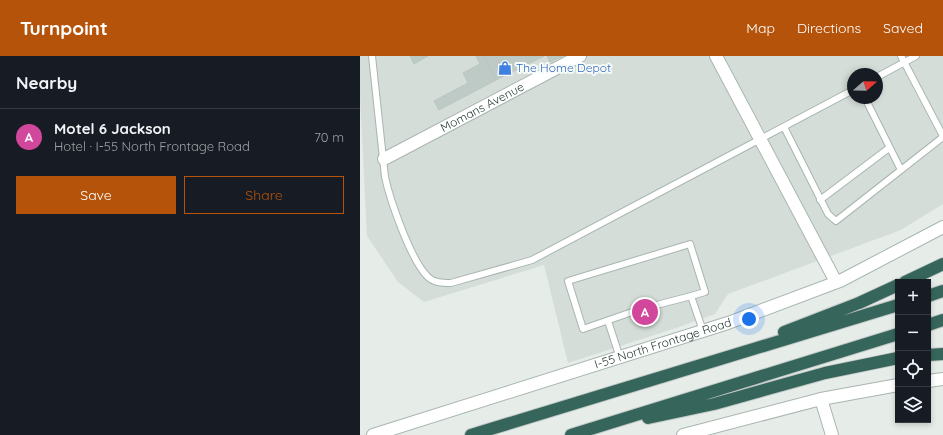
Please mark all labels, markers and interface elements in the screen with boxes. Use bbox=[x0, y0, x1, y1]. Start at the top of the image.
text: Turnpoint bbox=[20, 16, 108, 40]
text: Map bbox=[746, 19, 775, 37]
text: Directions bbox=[797, 19, 861, 37]
text: Saved bbox=[883, 19, 923, 37]
shop icon: The Home Depot bbox=[497, 60, 513, 76]
place label: The Home Depot bbox=[516, 60, 611, 75]
north arrow bbox=[847, 68, 883, 104]
text: Nearby bbox=[16, 72, 77, 93]
street label: Momans Avenue bbox=[438, 79, 527, 135]
text: Motel 6 Jackson bbox=[54, 119, 171, 138]
text: A bbox=[25, 129, 33, 145]
text: 70 m bbox=[314, 129, 344, 145]
text: Hotel · I-55 North Frontage Road bbox=[54, 138, 250, 154]
button: Save bbox=[16, 176, 176, 214]
button: Share bbox=[184, 176, 344, 214]
map controls bbox=[895, 279, 931, 423]
button: + bbox=[895, 279, 931, 315]
pin: A bbox=[632, 297, 658, 327]
your location bbox=[739, 309, 759, 329]
street label: I-55 North Frontage Road bbox=[593, 314, 733, 372]
button: − bbox=[895, 315, 931, 351]
button: locate bbox=[895, 351, 931, 387]
button: layers bbox=[895, 387, 931, 423]

